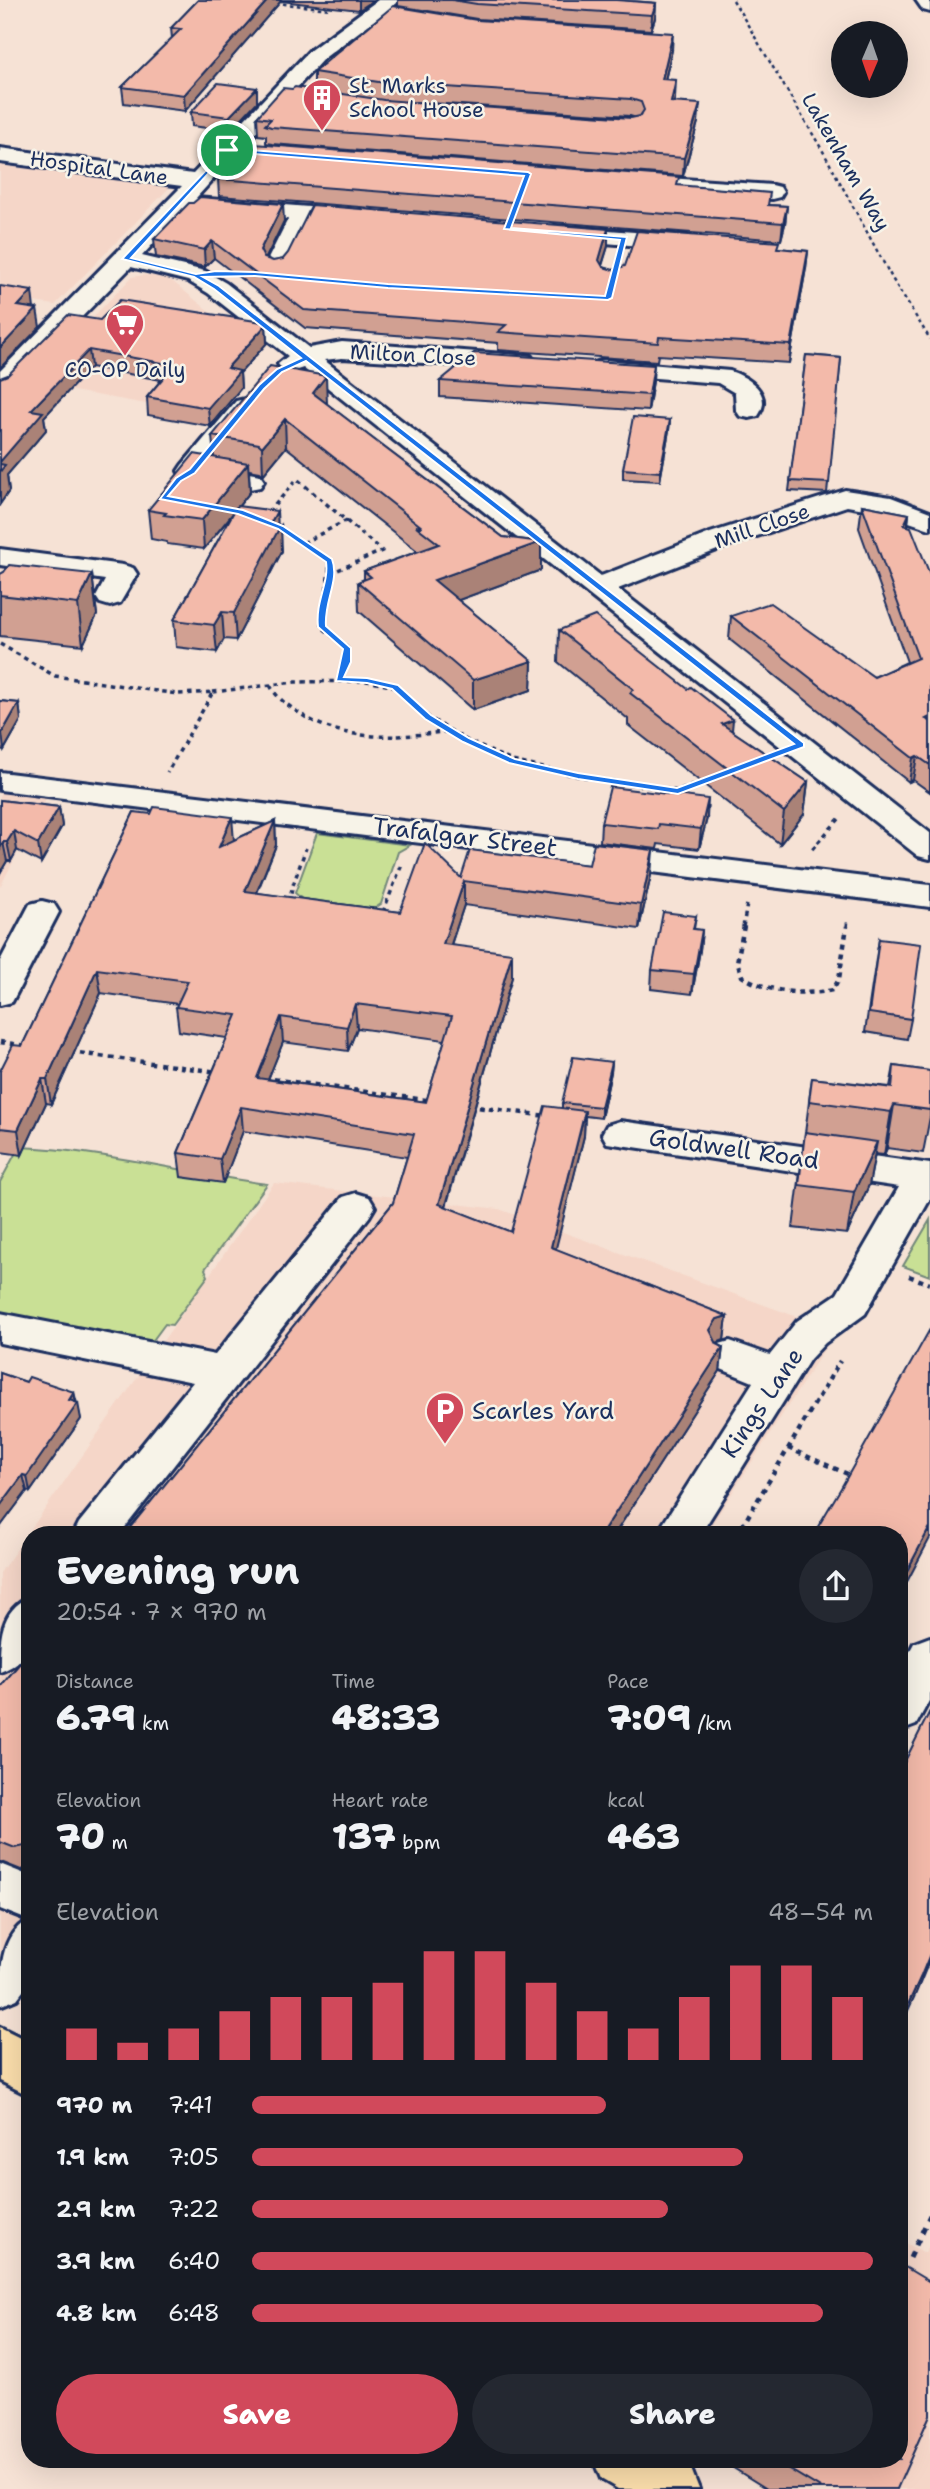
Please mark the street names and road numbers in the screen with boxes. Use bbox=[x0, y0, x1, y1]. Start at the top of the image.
street label: Lakenham Way bbox=[795, 88, 897, 236]
street label: Hospital Lane bbox=[28, 144, 170, 192]
street label: Milton Close bbox=[349, 338, 477, 372]
street label: Mill Close bbox=[711, 497, 813, 555]
street label: Trafalgar Street bbox=[371, 810, 559, 864]
street label: Goldwell Road bbox=[647, 1121, 821, 1177]
street label: Kings Lane bbox=[713, 1342, 811, 1464]

